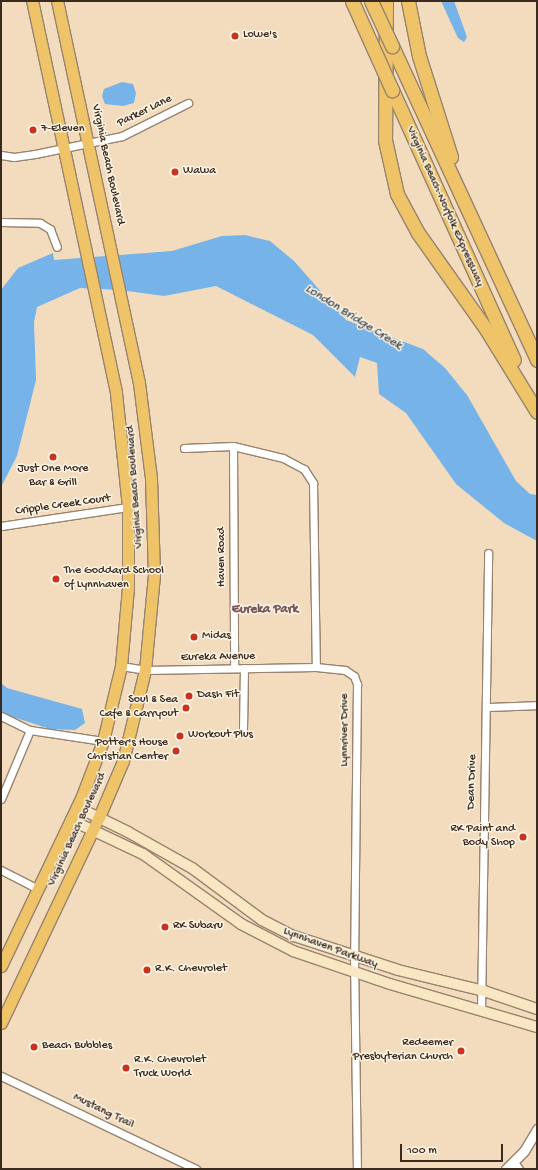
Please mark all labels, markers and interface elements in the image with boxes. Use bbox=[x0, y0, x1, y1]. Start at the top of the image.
place label: Lowe's bbox=[243, 29, 277, 43]
marker: Lowe's bbox=[230, 31, 240, 41]
street label: Parker Lane bbox=[115, 93, 175, 131]
street label: Virginia Beach Boulevard bbox=[87, 103, 127, 227]
place label: 7-Eleven bbox=[41, 123, 85, 137]
marker: 7-Eleven bbox=[28, 125, 38, 135]
street label: Virginia Beach-Norfolk Expressway bbox=[402, 125, 486, 289]
place label: Wawa bbox=[183, 165, 216, 179]
marker: Wawa bbox=[170, 167, 180, 177]
water label: London Bridge Creek bbox=[302, 282, 404, 354]
street label: Virginia Beach Boulevard bbox=[125, 425, 147, 549]
marker: Just One More Bar & Grill bbox=[48, 452, 58, 462]
place label: Just One More Bar & Grill bbox=[17, 463, 89, 491]
street label: Cripple Creek Court bbox=[15, 492, 111, 520]
street label: Haven Road bbox=[216, 527, 230, 587]
place label: The Goddard School of Lynnhaven bbox=[64, 565, 164, 593]
marker: The Goddard School of Lynnhaven bbox=[51, 574, 61, 584]
district label: Eureka Park bbox=[232, 602, 298, 618]
place label: Midas bbox=[202, 630, 231, 644]
marker: Midas bbox=[189, 632, 199, 642]
street label: Eureka Avenue bbox=[181, 650, 255, 666]
place label: Dash Fit bbox=[197, 689, 239, 703]
marker: Dash Fit bbox=[184, 691, 194, 701]
street label: Lynnriver Drive bbox=[339, 693, 353, 767]
place label: Soul & Sea Cafe & Carryout bbox=[99, 694, 178, 722]
marker: Soul & Sea Cafe & Carryout bbox=[181, 703, 191, 713]
place label: Workout Plus bbox=[188, 729, 253, 743]
marker: Workout Plus bbox=[175, 731, 185, 741]
place label: Potter's House Christian Center bbox=[87, 737, 168, 765]
marker: Potter's House Christian Center bbox=[171, 746, 181, 756]
street label: Dean Drive bbox=[465, 754, 481, 810]
street label: Virginia Beach Boulevard bbox=[45, 771, 111, 889]
place label: RK Paint and Body Shop bbox=[451, 823, 515, 851]
marker: RK Paint and Body Shop bbox=[518, 832, 528, 842]
place label: RK Subaru bbox=[173, 920, 223, 934]
marker: RK Subaru bbox=[160, 922, 170, 932]
street label: Lynnhaven Parkway bbox=[281, 925, 379, 973]
place label: R.K. Chevrolet bbox=[155, 963, 227, 977]
marker: R.K. Chevrolet bbox=[142, 965, 152, 975]
place label: Redeemer Presbyterian Church bbox=[353, 1037, 453, 1065]
place label: Beach Bubbles bbox=[42, 1040, 112, 1054]
marker: Beach Bubbles bbox=[29, 1042, 39, 1052]
marker: Redeemer Presbyterian Church bbox=[456, 1046, 466, 1056]
place label: R.K. Chevrolet Truck World bbox=[134, 1054, 206, 1082]
marker: R.K. Chevrolet Truck World bbox=[121, 1063, 131, 1073]
street label: Mustang Trail bbox=[70, 1091, 136, 1133]
scale bar bbox=[402, 1136, 505, 1162]
text: 100 m bbox=[407, 1144, 437, 1158]

